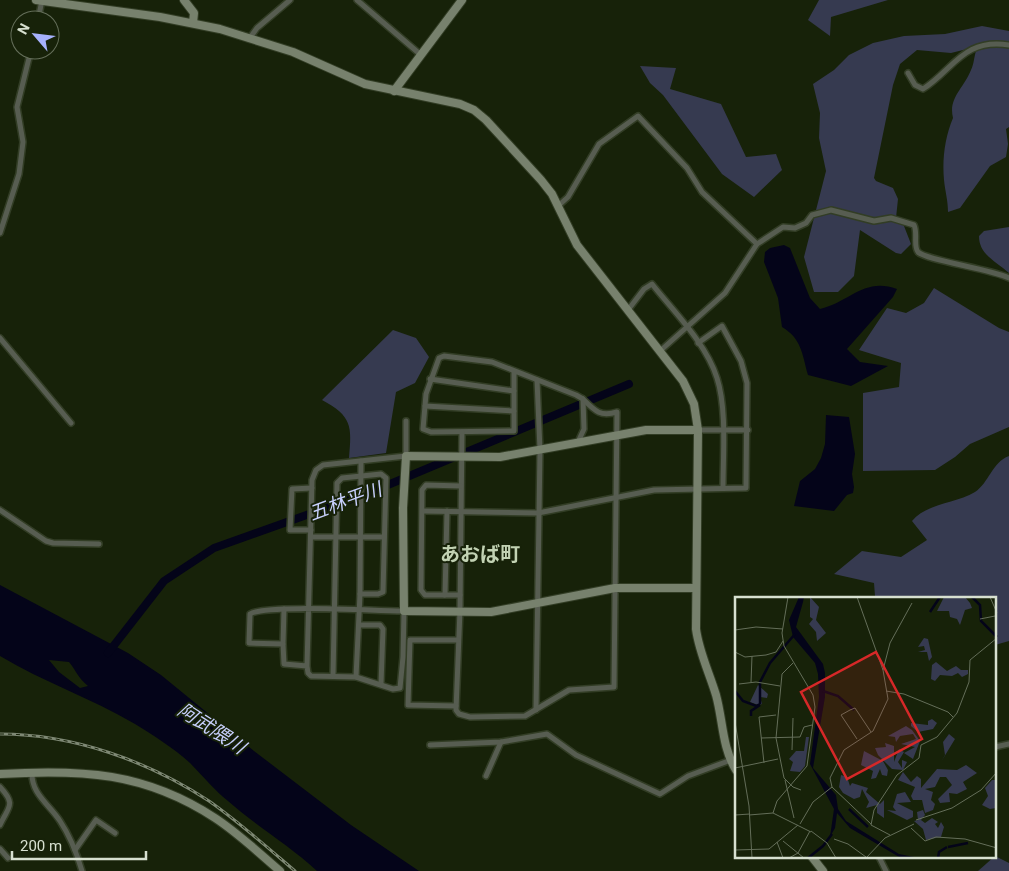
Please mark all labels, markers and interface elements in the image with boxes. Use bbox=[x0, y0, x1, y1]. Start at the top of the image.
north arrow bbox=[10, 10, 60, 60]
text: N bbox=[14, 21, 33, 37]
water label: 五林平川 bbox=[306, 477, 387, 525]
district label: あおば町 bbox=[440, 542, 520, 566]
inset map bbox=[735, 597, 996, 858]
water label: 阿武隈川 bbox=[174, 698, 252, 760]
scale bar bbox=[12, 828, 146, 860]
text: 200 m bbox=[20, 837, 62, 855]

